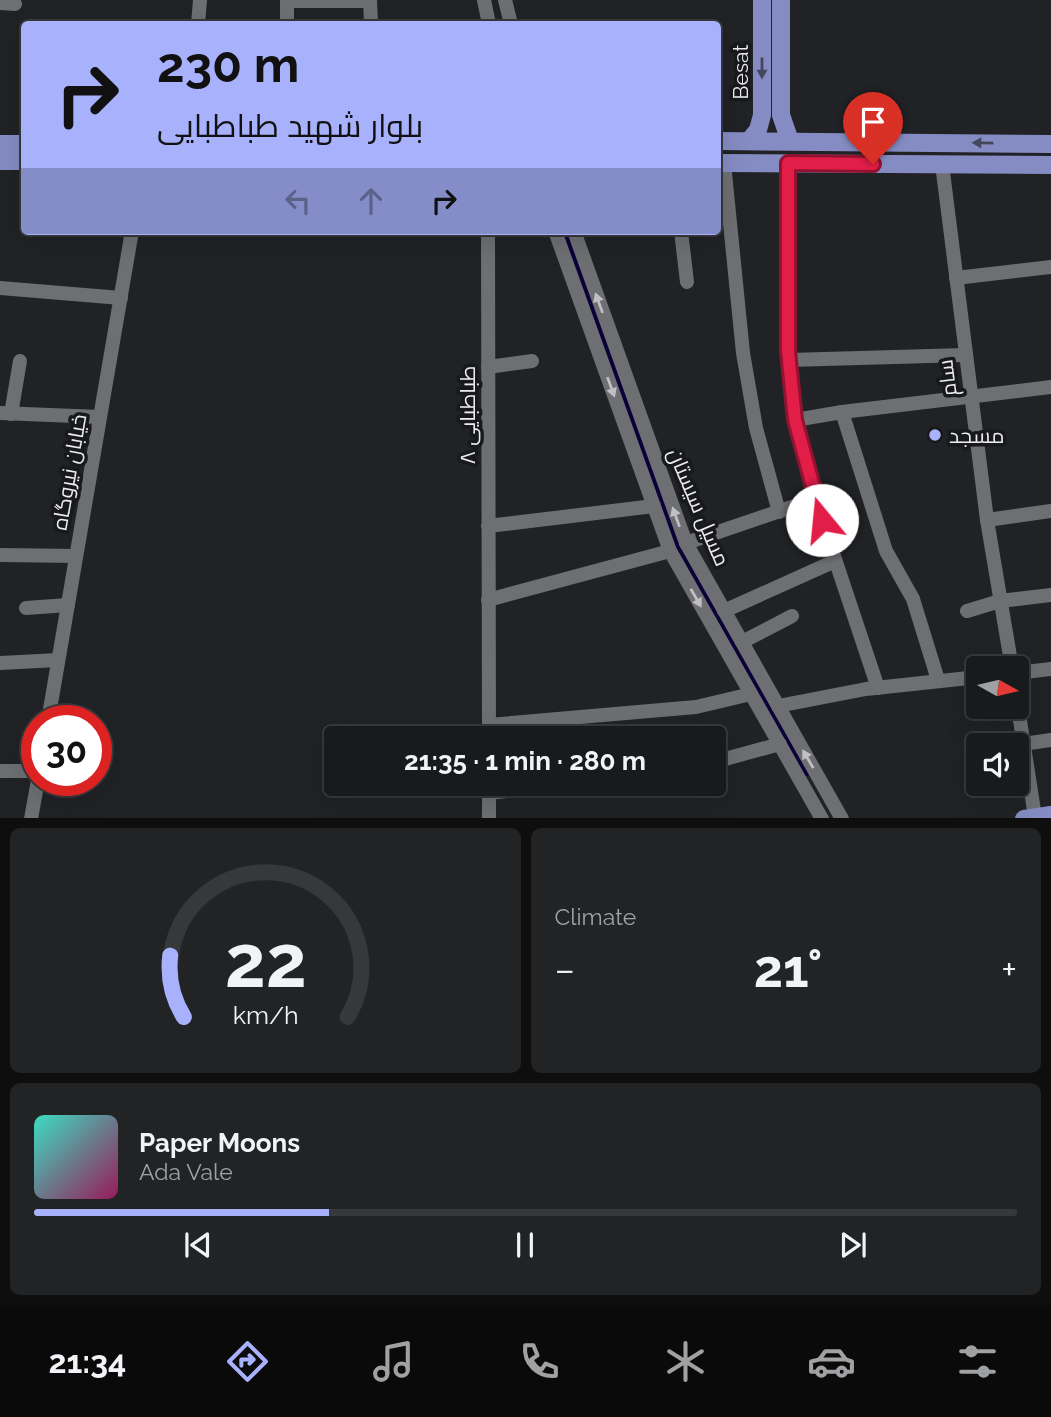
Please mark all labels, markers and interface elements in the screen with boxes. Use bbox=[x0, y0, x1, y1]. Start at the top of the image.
text: 230 m bbox=[157, 36, 299, 93]
street label: Besat bbox=[728, 45, 753, 99]
icon: right bbox=[42, 49, 133, 140]
one-way arrow bbox=[756, 57, 768, 79]
pin bbox=[843, 92, 903, 164]
icon: arrive bbox=[854, 103, 892, 141]
text: بلوار شهید طباطبایی bbox=[157, 107, 423, 144]
one-way arrow bbox=[972, 137, 994, 149]
icon: left bbox=[279, 182, 317, 220]
icon: ahead bbox=[352, 182, 390, 220]
icon: right bbox=[425, 182, 463, 220]
one-way arrow bbox=[594, 292, 605, 313]
street label: سام bbox=[932, 358, 964, 398]
street label: طباطبایی ۸ bbox=[455, 366, 481, 464]
one-way arrow bbox=[606, 377, 617, 398]
street label: خیابان نیروگاه bbox=[47, 412, 92, 532]
place label: مسجد bbox=[949, 423, 1004, 448]
marker: مسجد bbox=[927, 427, 943, 443]
street label: مسیل سیستان bbox=[662, 444, 735, 570]
position arrow bbox=[785, 483, 859, 557]
one-way arrow bbox=[671, 506, 682, 527]
one-way arrow bbox=[690, 588, 702, 608]
north arrow bbox=[966, 656, 1029, 719]
map controls bbox=[966, 656, 1029, 796]
speed limit sign: 30 bbox=[21, 705, 112, 796]
button: sound bbox=[966, 733, 1029, 796]
text: 21:35 · 1 min · 280 m bbox=[404, 746, 646, 776]
one-way arrow bbox=[802, 750, 814, 769]
text: Climate bbox=[555, 903, 636, 930]
text: 22 bbox=[224, 919, 306, 1004]
text: 21° bbox=[754, 938, 822, 999]
text: − bbox=[555, 947, 575, 992]
text: + bbox=[1001, 947, 1017, 992]
text: km/h bbox=[232, 999, 298, 1029]
text: Paper Moons bbox=[139, 1128, 300, 1158]
text: Ada Vale bbox=[139, 1158, 233, 1185]
icon: previous bbox=[179, 1226, 217, 1264]
icon: pause bbox=[506, 1226, 544, 1264]
icon: next bbox=[834, 1226, 872, 1264]
icon: directions bbox=[223, 1337, 272, 1386]
icon: music bbox=[369, 1337, 418, 1386]
icon: phone bbox=[515, 1337, 564, 1386]
icon: climate bbox=[661, 1337, 710, 1386]
icon: car bbox=[807, 1337, 856, 1386]
icon: filters bbox=[953, 1337, 1002, 1386]
text: 21:34 bbox=[49, 1343, 126, 1380]

